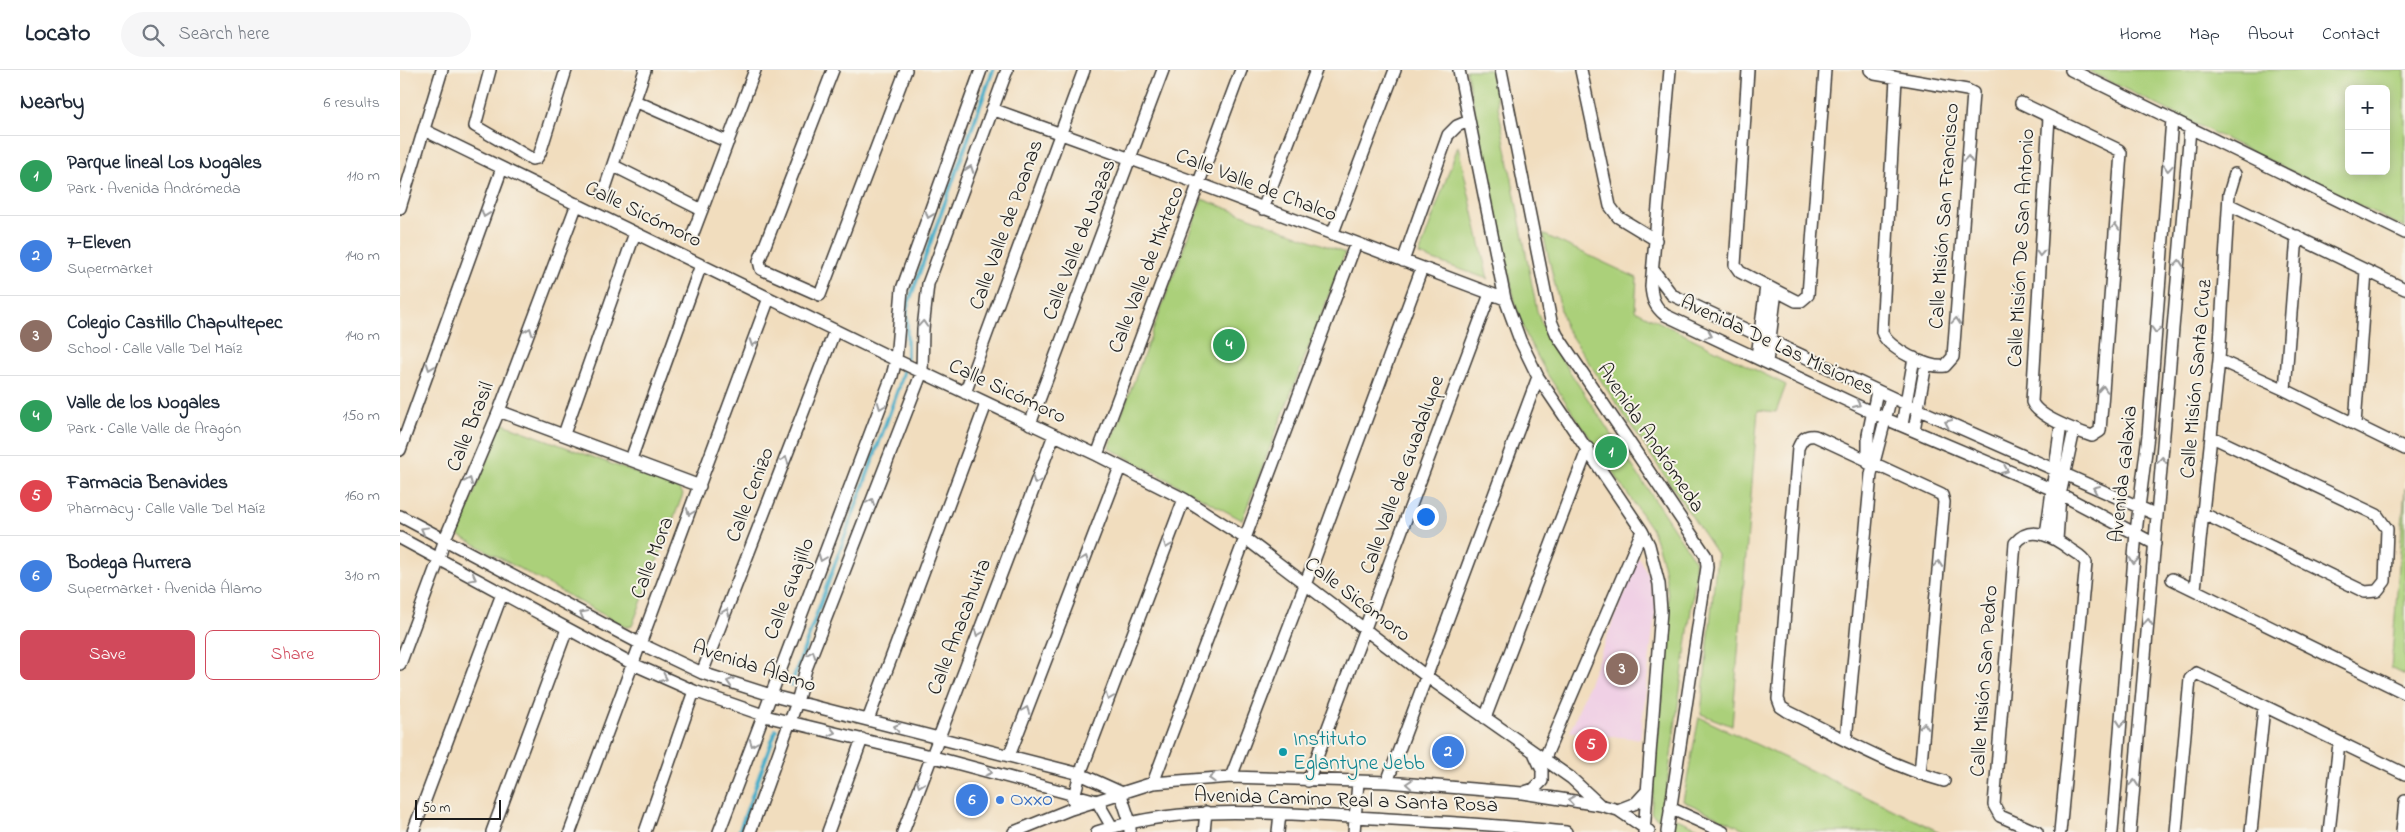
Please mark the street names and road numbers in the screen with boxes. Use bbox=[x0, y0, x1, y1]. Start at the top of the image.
street label: Calle Misión San Francisco bbox=[1922, 102, 1968, 330]
street label: Calle Misión De San Antonio bbox=[2001, 128, 2043, 368]
street label: Calle Valle de Poanas bbox=[962, 136, 1052, 314]
street label: Calle Valle de Chalco bbox=[1171, 141, 1341, 231]
street label: Calle Valle de Nazas bbox=[1035, 155, 1125, 325]
street label: Calle Sicómoro bbox=[579, 174, 707, 256]
street label: Calle Valle de Mixteco bbox=[1101, 182, 1193, 358]
street label: Calle Misión Santa Cruz bbox=[2173, 278, 2221, 480]
street label: Avenida De Las Misiones bbox=[1675, 288, 1879, 404]
street label: Calle Sicómoro bbox=[943, 352, 1071, 432]
street label: Avenida Andrómeda bbox=[1589, 357, 1711, 519]
street label: Calle Valle de Guadalupe bbox=[1353, 371, 1453, 579]
street label: Calle Brasil bbox=[439, 378, 503, 476]
street label: Avenida Galaxia bbox=[2102, 404, 2146, 544]
street label: Calle Cenizo bbox=[719, 443, 783, 547]
street label: Calle Mora bbox=[624, 512, 682, 604]
street label: Calle Guajillo bbox=[757, 534, 823, 644]
street label: Calle Sicómoro bbox=[1297, 550, 1417, 650]
street label: Calle Anacahuita bbox=[920, 554, 1000, 700]
street label: Calle Misión San Pedro bbox=[1963, 584, 2007, 778]
street label: Avenida Álamo bbox=[688, 632, 820, 701]
street label: Avenida Camino Real a Santa Rosa bbox=[1193, 781, 1499, 821]

